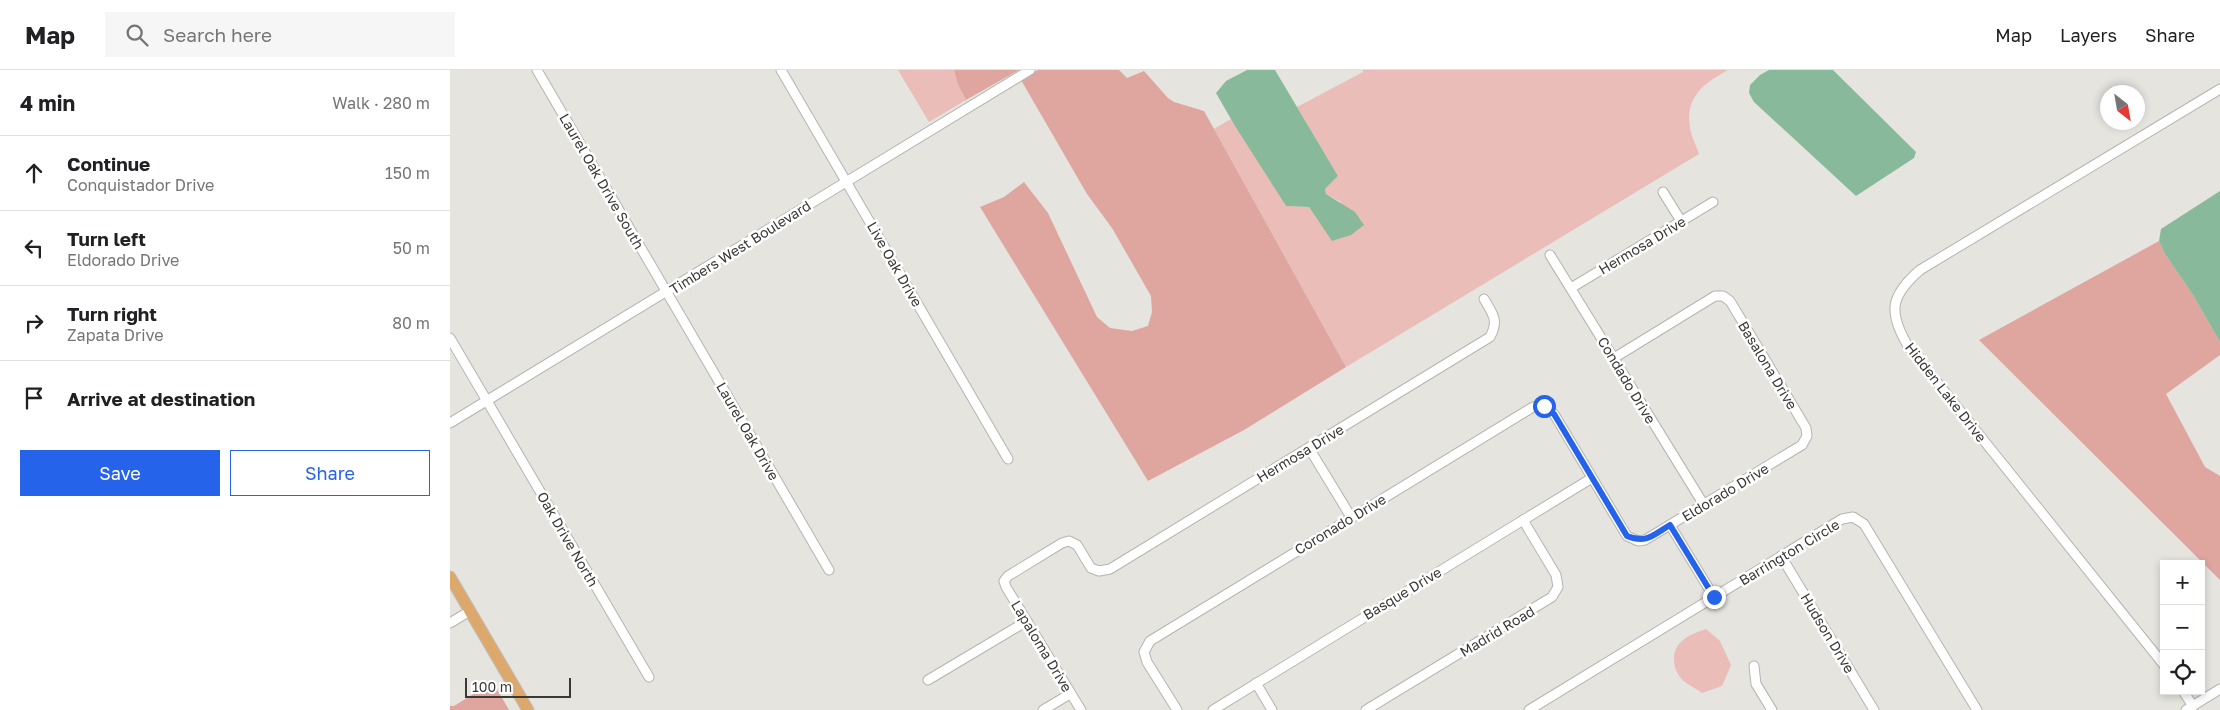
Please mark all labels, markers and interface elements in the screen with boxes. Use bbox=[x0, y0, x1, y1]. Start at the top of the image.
search box bbox=[105, 12, 455, 57]
text: Map bbox=[25, 20, 75, 49]
icon: search bbox=[123, 21, 151, 49]
text: Search here bbox=[163, 23, 272, 46]
text: Map bbox=[1995, 24, 2032, 46]
text: Layers bbox=[2060, 24, 2117, 46]
text: Share bbox=[2145, 24, 2195, 46]
north arrow bbox=[2100, 85, 2145, 130]
text: 4 min bbox=[20, 90, 75, 116]
text: Walk · 280 m bbox=[332, 93, 430, 113]
street label: Laurel Oak Drive South bbox=[556, 110, 648, 252]
text: Continue bbox=[67, 152, 150, 175]
icon: ahead bbox=[20, 159, 48, 187]
text: 150 m bbox=[385, 163, 430, 183]
text: Conquistador Drive bbox=[67, 175, 214, 195]
street label: Timbers West Boulevard bbox=[666, 197, 814, 297]
street label: Hermosa Drive bbox=[1595, 212, 1689, 278]
street label: Live Oak Drive bbox=[864, 218, 926, 310]
text: Turn left bbox=[67, 227, 146, 250]
icon: left bbox=[20, 234, 48, 262]
text: 50 m bbox=[393, 238, 430, 258]
text: Eldorado Drive bbox=[67, 250, 179, 270]
text: Turn right bbox=[67, 302, 157, 325]
icon: right bbox=[20, 309, 48, 337]
text: 80 m bbox=[392, 313, 430, 333]
street label: Basalona Drive bbox=[1735, 318, 1801, 412]
text: Zapata Drive bbox=[67, 325, 163, 345]
street label: Condado Drive bbox=[1594, 334, 1660, 426]
street label: Hidden Lake Drive bbox=[1902, 339, 1990, 445]
street label: Laurel Oak Drive bbox=[713, 379, 783, 483]
icon: arrive bbox=[20, 384, 48, 412]
text: Arrive at destination bbox=[67, 387, 255, 410]
route start bbox=[1533, 395, 1556, 418]
street label: Hermosa Drive bbox=[1253, 420, 1347, 486]
button: Save bbox=[20, 450, 220, 496]
button: Share bbox=[230, 450, 430, 496]
street label: Eldorado Drive bbox=[1678, 459, 1772, 525]
street label: Oak Drive North bbox=[534, 488, 602, 590]
street label: Coronado Drive bbox=[1291, 490, 1389, 558]
street label: Barrington Circle bbox=[1736, 515, 1842, 589]
map controls bbox=[2160, 560, 2205, 695]
button: + bbox=[2160, 560, 2205, 605]
street label: Basque Drive bbox=[1360, 563, 1444, 623]
route end bbox=[1703, 586, 1726, 609]
street label: Hudson Drive bbox=[1797, 590, 1859, 676]
street label: Lapaloma Drive bbox=[1008, 597, 1076, 695]
street label: Madrid Road bbox=[1457, 602, 1537, 660]
button: − bbox=[2160, 605, 2205, 650]
button: locate bbox=[2160, 650, 2205, 695]
scale bar bbox=[465, 675, 571, 698]
text: 100 m bbox=[472, 678, 512, 695]

